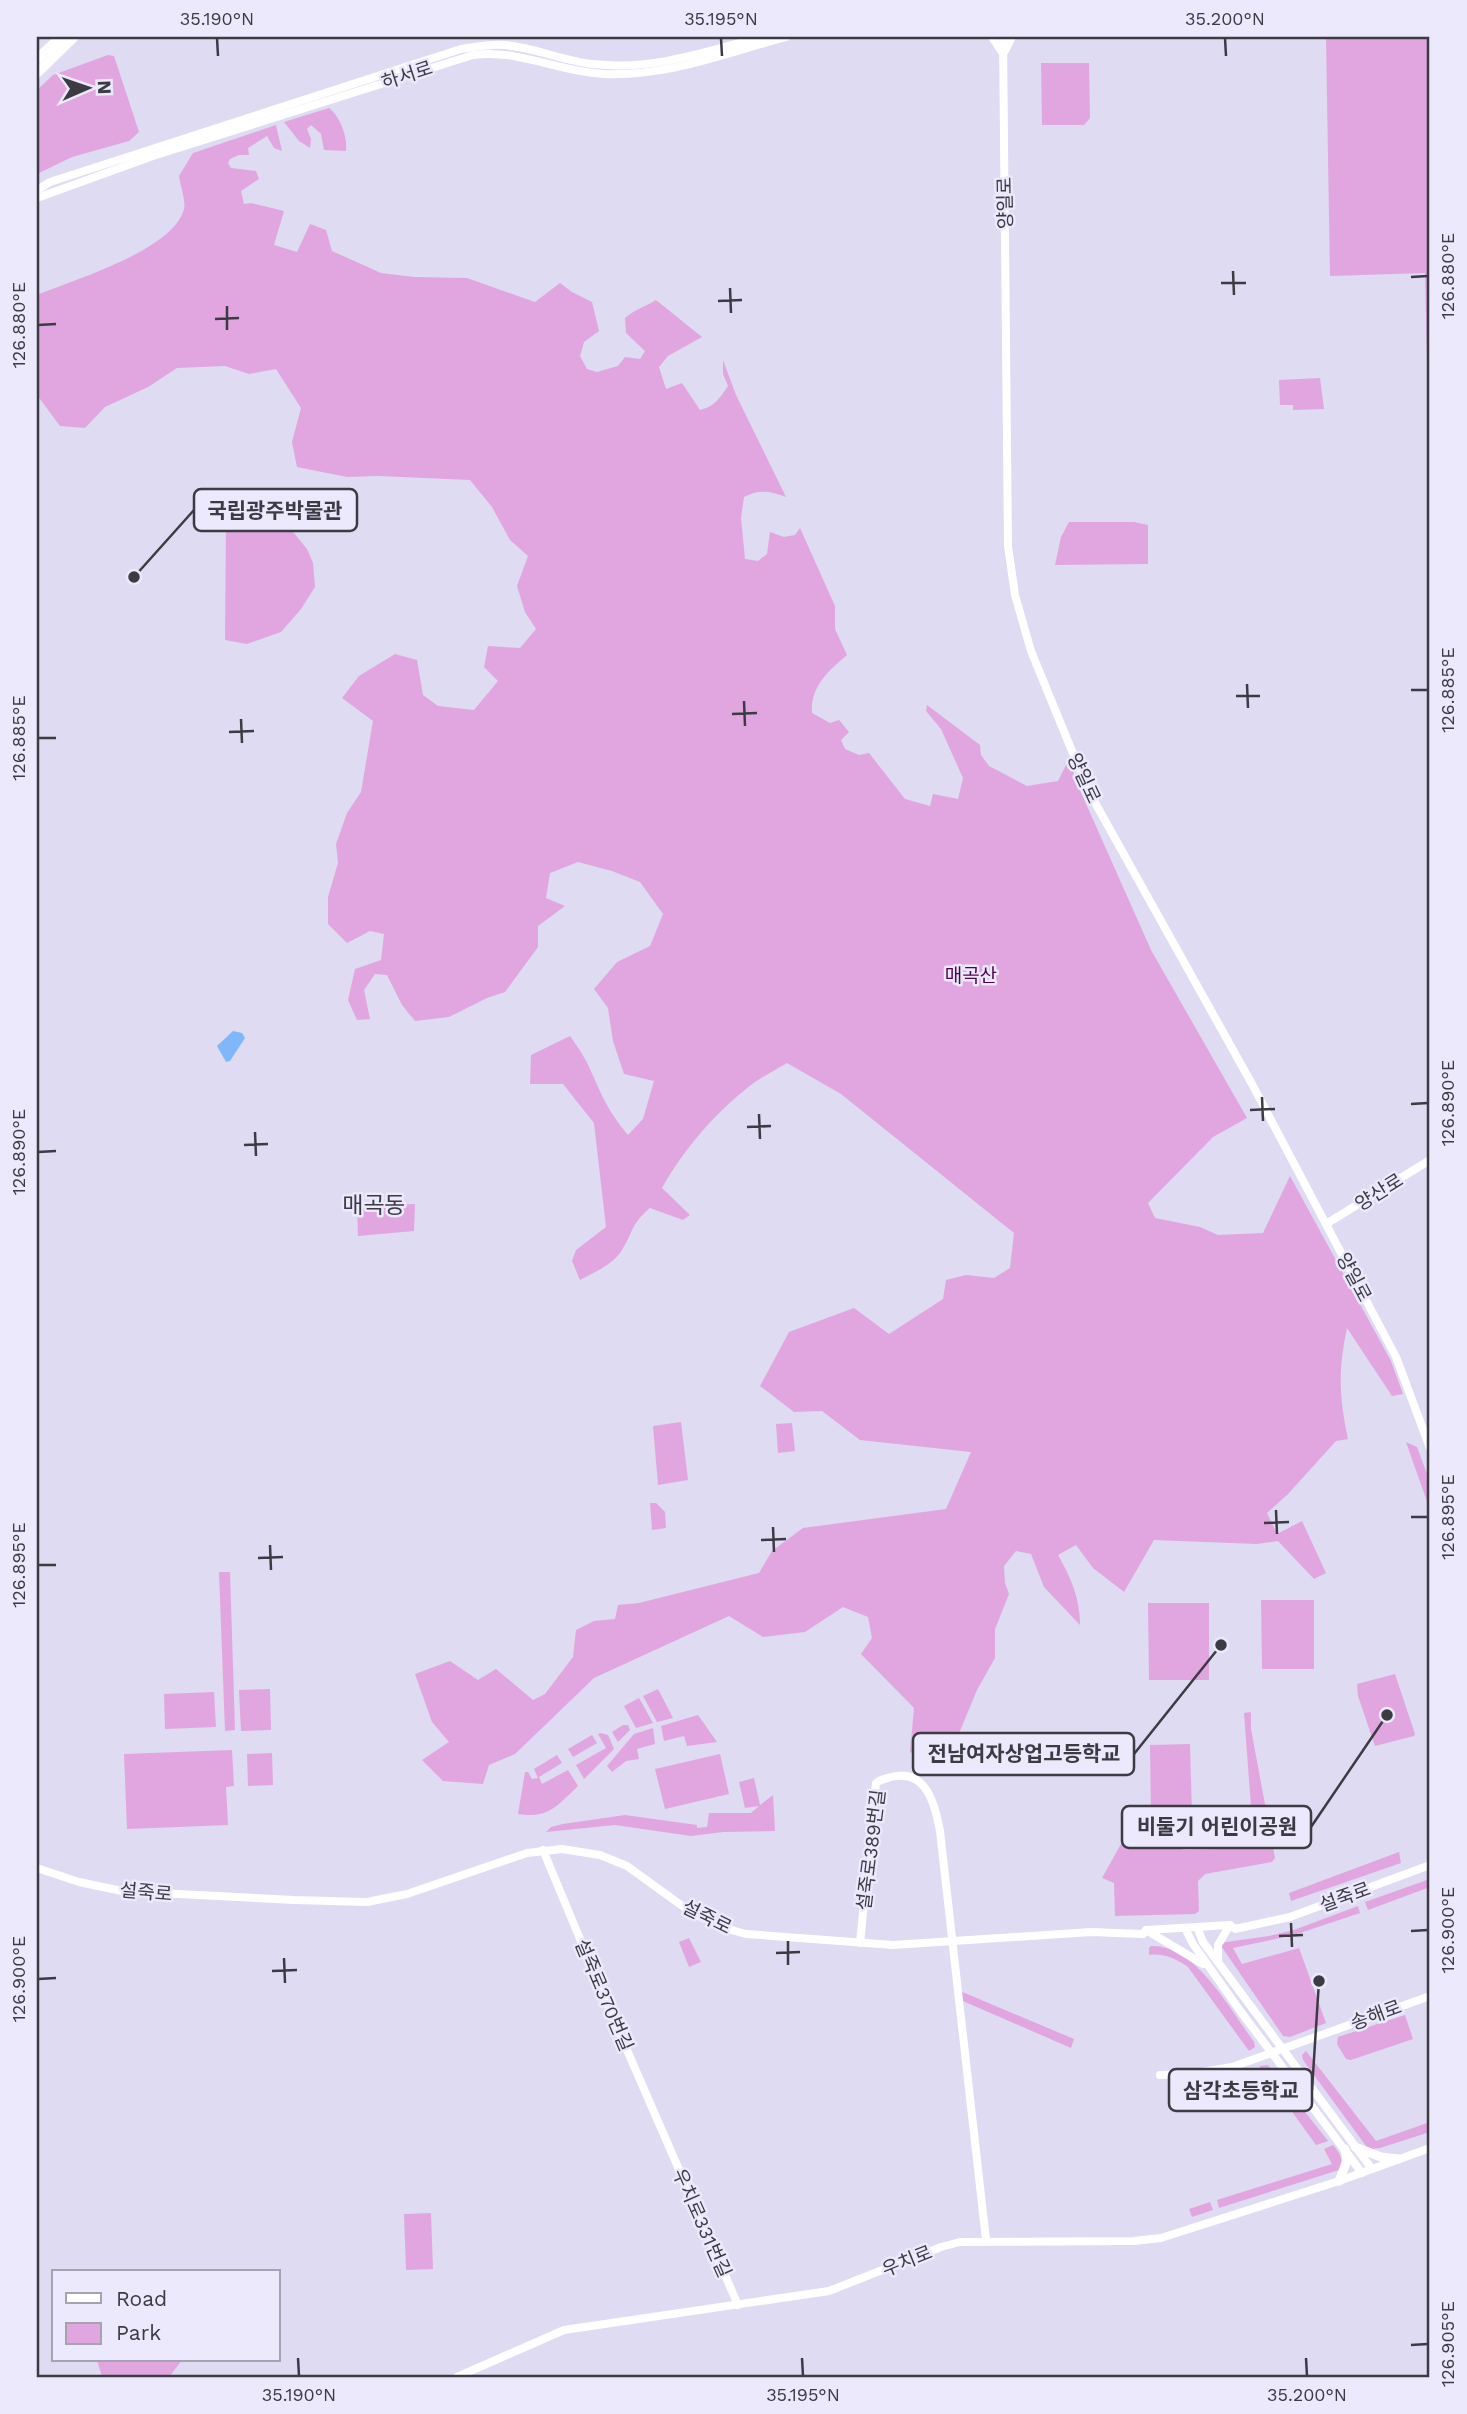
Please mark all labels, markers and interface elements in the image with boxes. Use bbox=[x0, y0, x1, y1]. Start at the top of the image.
text: 35.190°N bbox=[180, 8, 254, 29]
text: 35.195°N bbox=[684, 8, 758, 29]
text: 35.200°N bbox=[1185, 8, 1265, 29]
north arrow bbox=[52, 52, 122, 122]
street label: 하서로 bbox=[379, 56, 435, 94]
text: N bbox=[93, 80, 116, 95]
street label: 양일로 bbox=[993, 177, 1017, 229]
text: 126.880°E bbox=[1437, 233, 1458, 319]
text: 126.880°E bbox=[8, 282, 29, 368]
callout: 국립광주박물관 bbox=[194, 489, 357, 531]
text: 국립광주박물관 bbox=[207, 498, 343, 523]
text: 126.885°E bbox=[1437, 647, 1458, 733]
text: 126.885°E bbox=[8, 695, 29, 781]
street label: 양일로 bbox=[1062, 749, 1106, 807]
park label: 매곡산 bbox=[945, 964, 997, 987]
text: 126.890°E bbox=[1437, 1060, 1458, 1146]
text: 126.890°E bbox=[8, 1109, 29, 1195]
street label: 양산로 bbox=[1351, 1168, 1407, 1216]
district label: 매곡동 bbox=[342, 1192, 406, 1219]
street label: 양일로 bbox=[1332, 1248, 1376, 1306]
text: 126.895°E bbox=[1437, 1474, 1458, 1560]
text: 126.895°E bbox=[8, 1522, 29, 1608]
callout: 전남여자상업고등학교 bbox=[913, 1733, 1134, 1775]
text: 전남여자상업고등학교 bbox=[927, 1741, 1121, 1766]
street label: 설죽로389번길 bbox=[852, 1788, 890, 1912]
callout: 비둘기 어린이공원 bbox=[1122, 1806, 1311, 1848]
text: 비둘기 어린이공원 bbox=[1137, 1814, 1297, 1839]
street label: 설죽로 bbox=[1316, 1877, 1374, 1917]
street label: 설죽로 bbox=[119, 1878, 173, 1906]
text: 126.900°E bbox=[1437, 1887, 1458, 1973]
street label: 설죽로 bbox=[678, 1895, 736, 1939]
street label: 설죽로370번길 bbox=[570, 1935, 638, 2055]
text: 126.900°E bbox=[8, 1936, 29, 2022]
street label: 송해로 bbox=[1347, 1995, 1405, 2035]
callout: 삼각초등학교 bbox=[1169, 2069, 1312, 2111]
text: 삼각초등학교 bbox=[1183, 2078, 1299, 2103]
street label: 우치로331번길 bbox=[668, 2165, 736, 2281]
street label: 우치로 bbox=[878, 2241, 936, 2281]
legend bbox=[52, 2270, 280, 2362]
text: Road bbox=[116, 2286, 167, 2311]
text: 126.905°E bbox=[1437, 2301, 1458, 2387]
text: Park bbox=[116, 2320, 161, 2345]
text: 35.190°N bbox=[262, 2384, 336, 2405]
text: 35.195°N bbox=[766, 2384, 840, 2405]
text: 35.200°N bbox=[1267, 2384, 1347, 2405]

